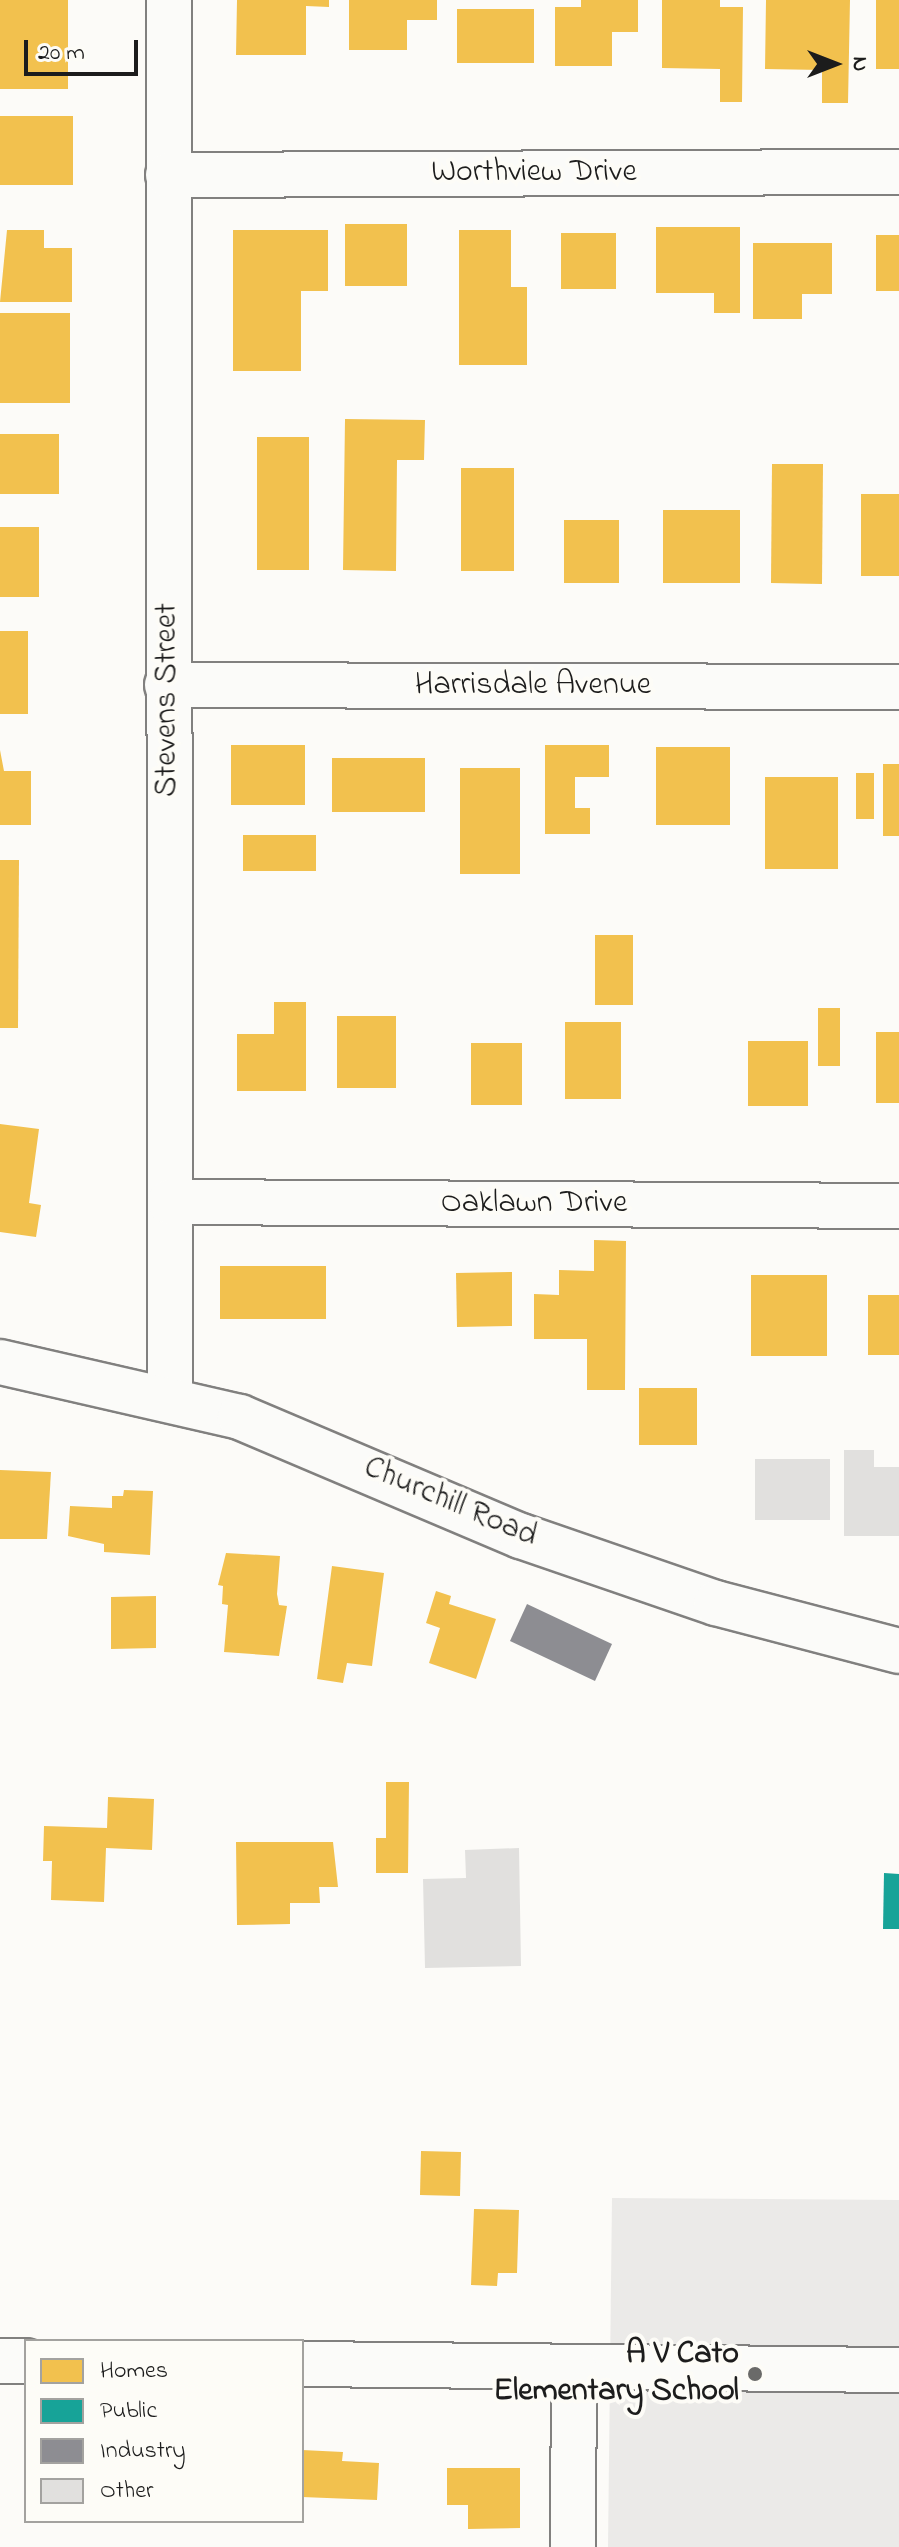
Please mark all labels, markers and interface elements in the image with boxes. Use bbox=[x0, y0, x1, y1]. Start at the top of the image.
scale bar bbox=[28, 24, 142, 74]
north arrow bbox=[795, 24, 875, 104]
text: 20 m bbox=[38, 36, 85, 71]
text: N bbox=[843, 57, 875, 71]
street label: Worthview Drive bbox=[431, 154, 637, 192]
street label: Stevens Street bbox=[149, 603, 187, 797]
street label: Harrisdale Avenue bbox=[415, 667, 651, 705]
street label: Oaklawn Drive bbox=[441, 1185, 627, 1223]
street label: Churchill Road bbox=[358, 1449, 542, 1557]
place label: A V Cato Elementary School bbox=[494, 2337, 739, 2412]
legend bbox=[24, 2339, 304, 2523]
text: Homes bbox=[100, 2354, 168, 2389]
marker: A V Cato Elementary School bbox=[746, 2365, 764, 2383]
text: Public bbox=[100, 2394, 157, 2429]
text: Industry bbox=[100, 2434, 186, 2469]
text: Other bbox=[100, 2474, 153, 2509]

